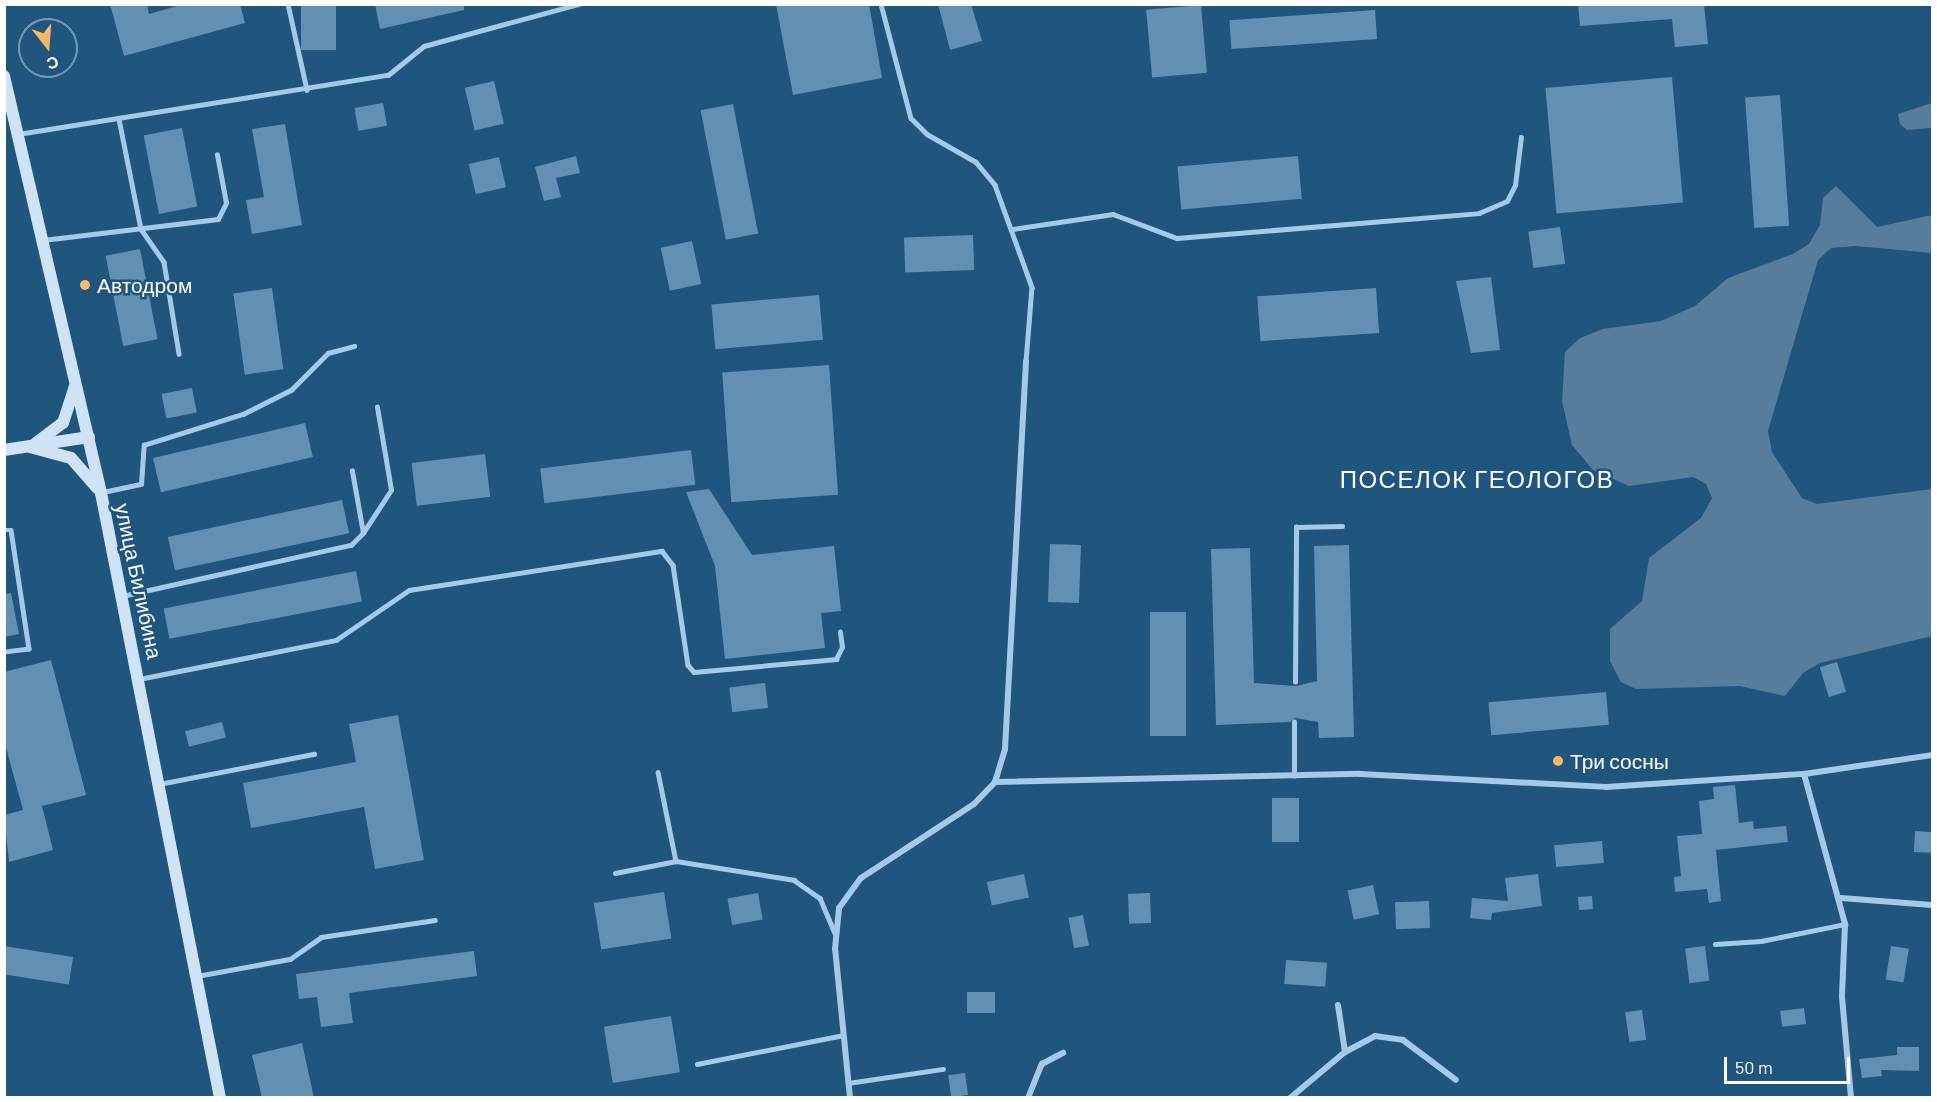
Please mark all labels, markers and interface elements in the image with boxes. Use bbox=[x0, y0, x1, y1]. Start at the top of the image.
north arrow bbox=[18, 18, 78, 78]
text: С bbox=[45, 53, 61, 75]
place label: Автодром bbox=[97, 272, 192, 298]
marker: Автодром bbox=[78, 278, 92, 292]
district label: ПОСЕЛОК ГЕОЛОГОВ bbox=[1340, 465, 1614, 493]
street label: улица Билибина bbox=[110, 501, 168, 661]
place label: Три сосны bbox=[1570, 748, 1669, 774]
marker: Три сосны bbox=[1551, 754, 1565, 768]
scale bar bbox=[1727, 1045, 1853, 1083]
text: 50 m bbox=[1735, 1056, 1773, 1078]

